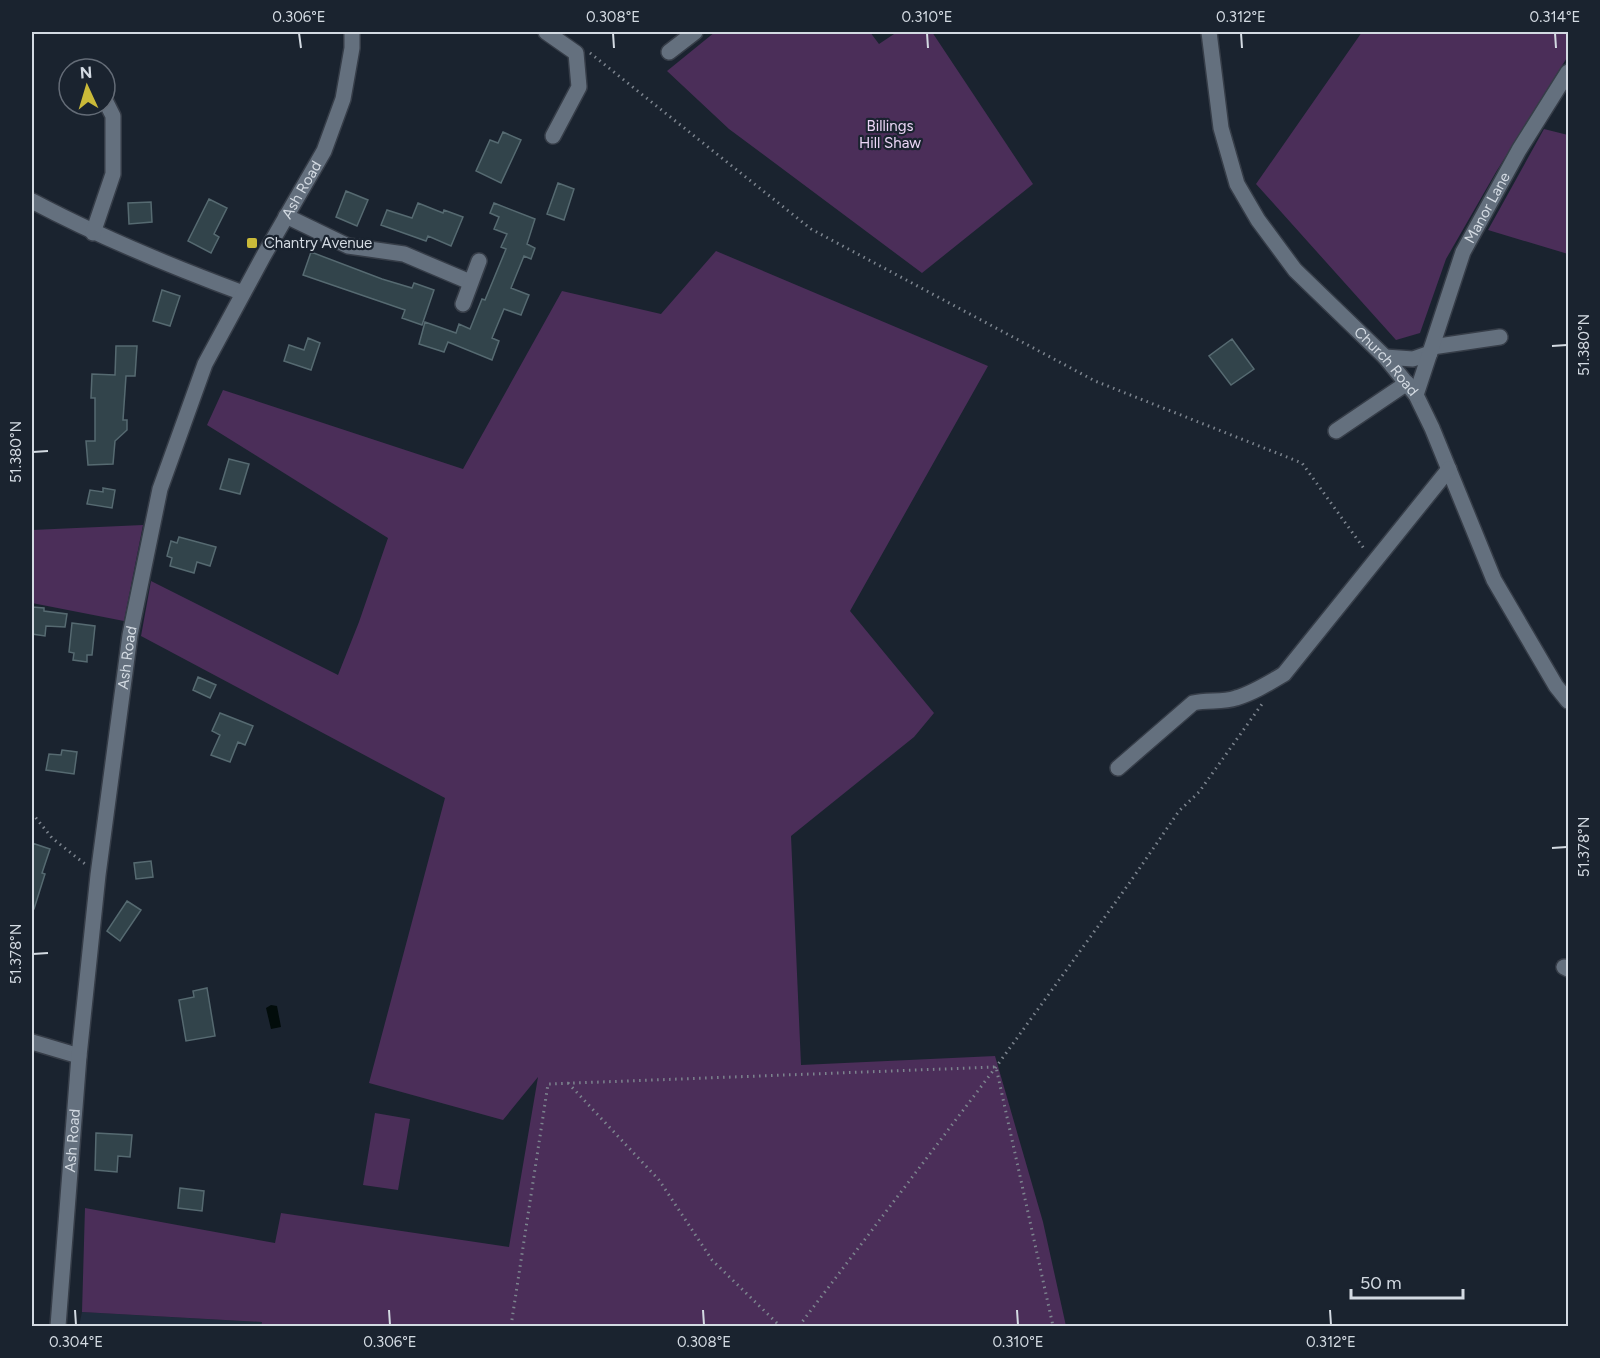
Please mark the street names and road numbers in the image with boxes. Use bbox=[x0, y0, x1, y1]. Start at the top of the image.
street label: Ash Road bbox=[278, 158, 325, 222]
street label: Manor Lane bbox=[1461, 169, 1514, 246]
street label: Church Road bbox=[1350, 323, 1422, 400]
street label: Ash Road bbox=[114, 624, 141, 691]
street label: Ash Road bbox=[61, 1108, 84, 1173]

